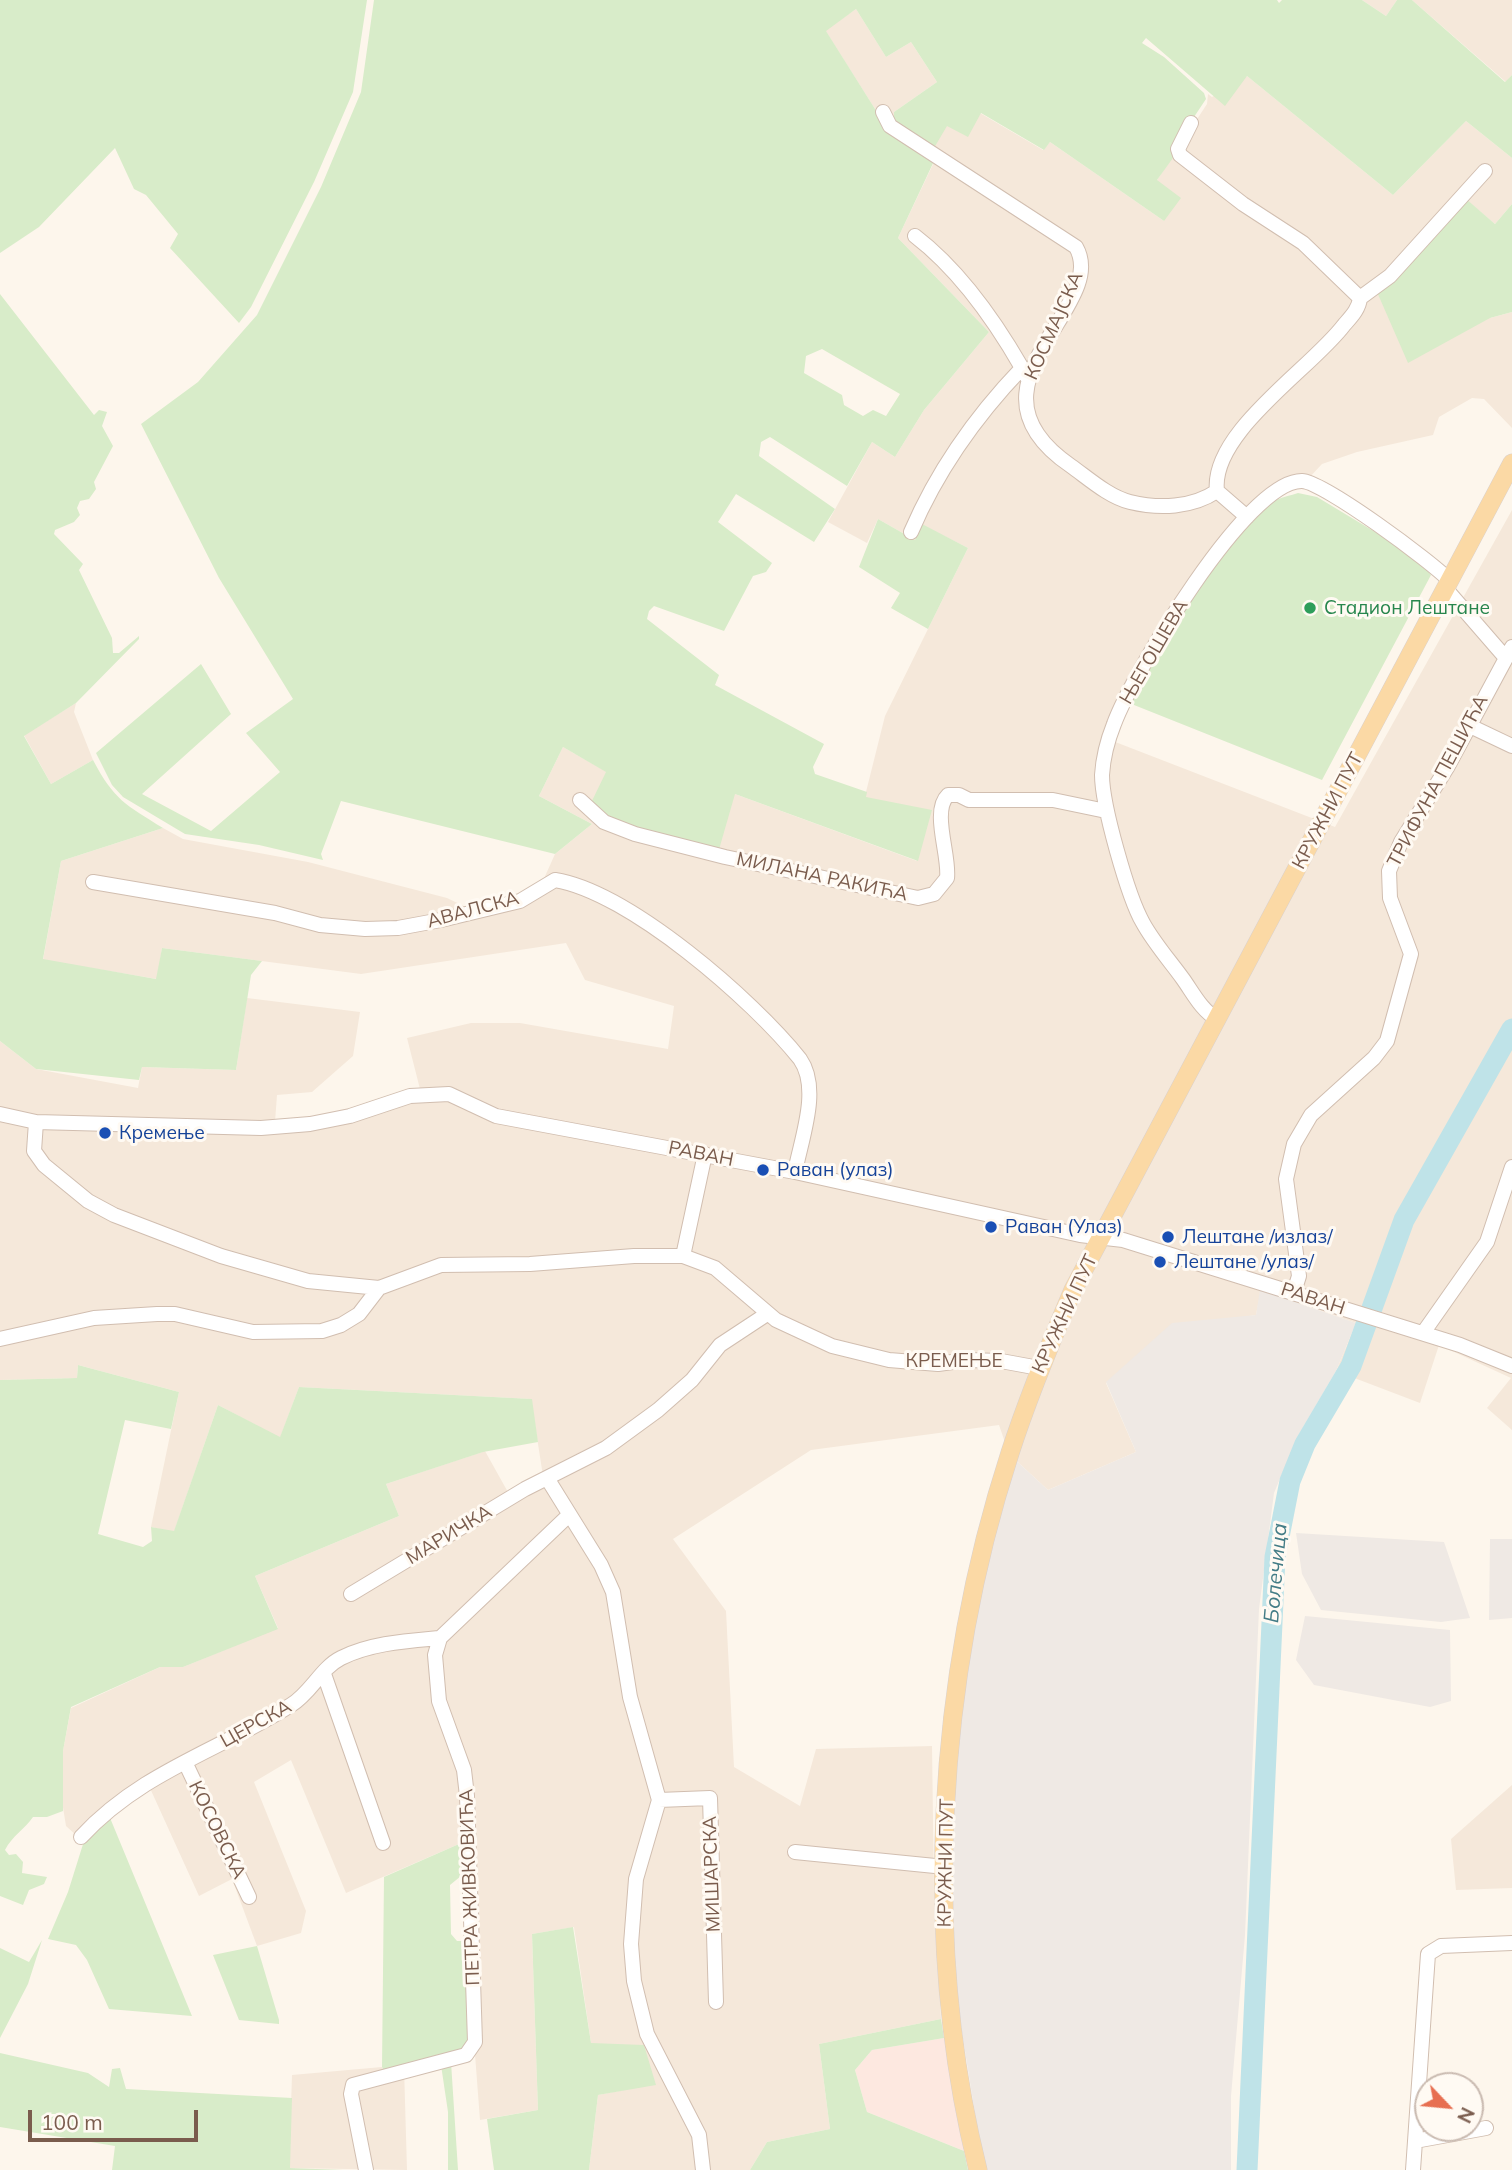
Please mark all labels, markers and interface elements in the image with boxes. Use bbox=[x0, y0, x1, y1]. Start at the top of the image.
street label: КОСМАЈСКА bbox=[1020, 268, 1088, 384]
street label: ЊЕГОШЕВА bbox=[1115, 596, 1193, 708]
place label: Стадион Лештане bbox=[1324, 597, 1490, 619]
marker: Стадион Лештане bbox=[1302, 600, 1318, 616]
street label: ТРИФУНА ПЕШИЋА bbox=[1383, 691, 1493, 871]
street label: КРУЖНИ ПУТ bbox=[1288, 749, 1368, 873]
street label: МИЛАНА РАКИЋА bbox=[734, 848, 910, 906]
street label: АВАЛСКА bbox=[425, 887, 521, 933]
place label: Кремење bbox=[119, 1122, 205, 1144]
marker: Кремење bbox=[97, 1125, 113, 1141]
street label: РАВАН bbox=[666, 1136, 736, 1172]
place label: Раван (улаз) bbox=[777, 1159, 893, 1181]
marker: Раван (улаз) bbox=[755, 1162, 771, 1178]
place label: Раван (Улаз) bbox=[1005, 1216, 1123, 1238]
marker: Раван (Улаз) bbox=[983, 1219, 999, 1235]
place label: Лештане /излаз/ bbox=[1182, 1226, 1333, 1248]
marker: Лештане /излаз/ bbox=[1160, 1229, 1176, 1245]
street label: КРУЖНИ ПУТ bbox=[1027, 1251, 1103, 1377]
place label: Лештане /улаз/ bbox=[1174, 1251, 1314, 1273]
marker: Лештане /улаз/ bbox=[1152, 1254, 1168, 1270]
street label: РАВАН bbox=[1278, 1278, 1348, 1320]
street label: КРЕМЕЊЕ bbox=[905, 1350, 1003, 1372]
street label: МАРИЧКА bbox=[402, 1500, 496, 1570]
water label: Болечица bbox=[1259, 1522, 1293, 1624]
street label: ЦЕРСКА bbox=[216, 1695, 296, 1753]
street label: КОСОВСКА bbox=[183, 1777, 251, 1883]
street label: ПЕТРА ЖИВКОВИЋА bbox=[455, 1788, 485, 1986]
street label: КРУЖНИ ПУТ bbox=[933, 1798, 959, 1928]
street label: МИШАРСКА bbox=[699, 1815, 725, 1933]
north arrow bbox=[1414, 2072, 1484, 2142]
scale bar bbox=[32, 2096, 201, 2140]
text: N bbox=[1452, 2104, 1480, 2127]
text: 100 m bbox=[41, 2109, 103, 2135]

